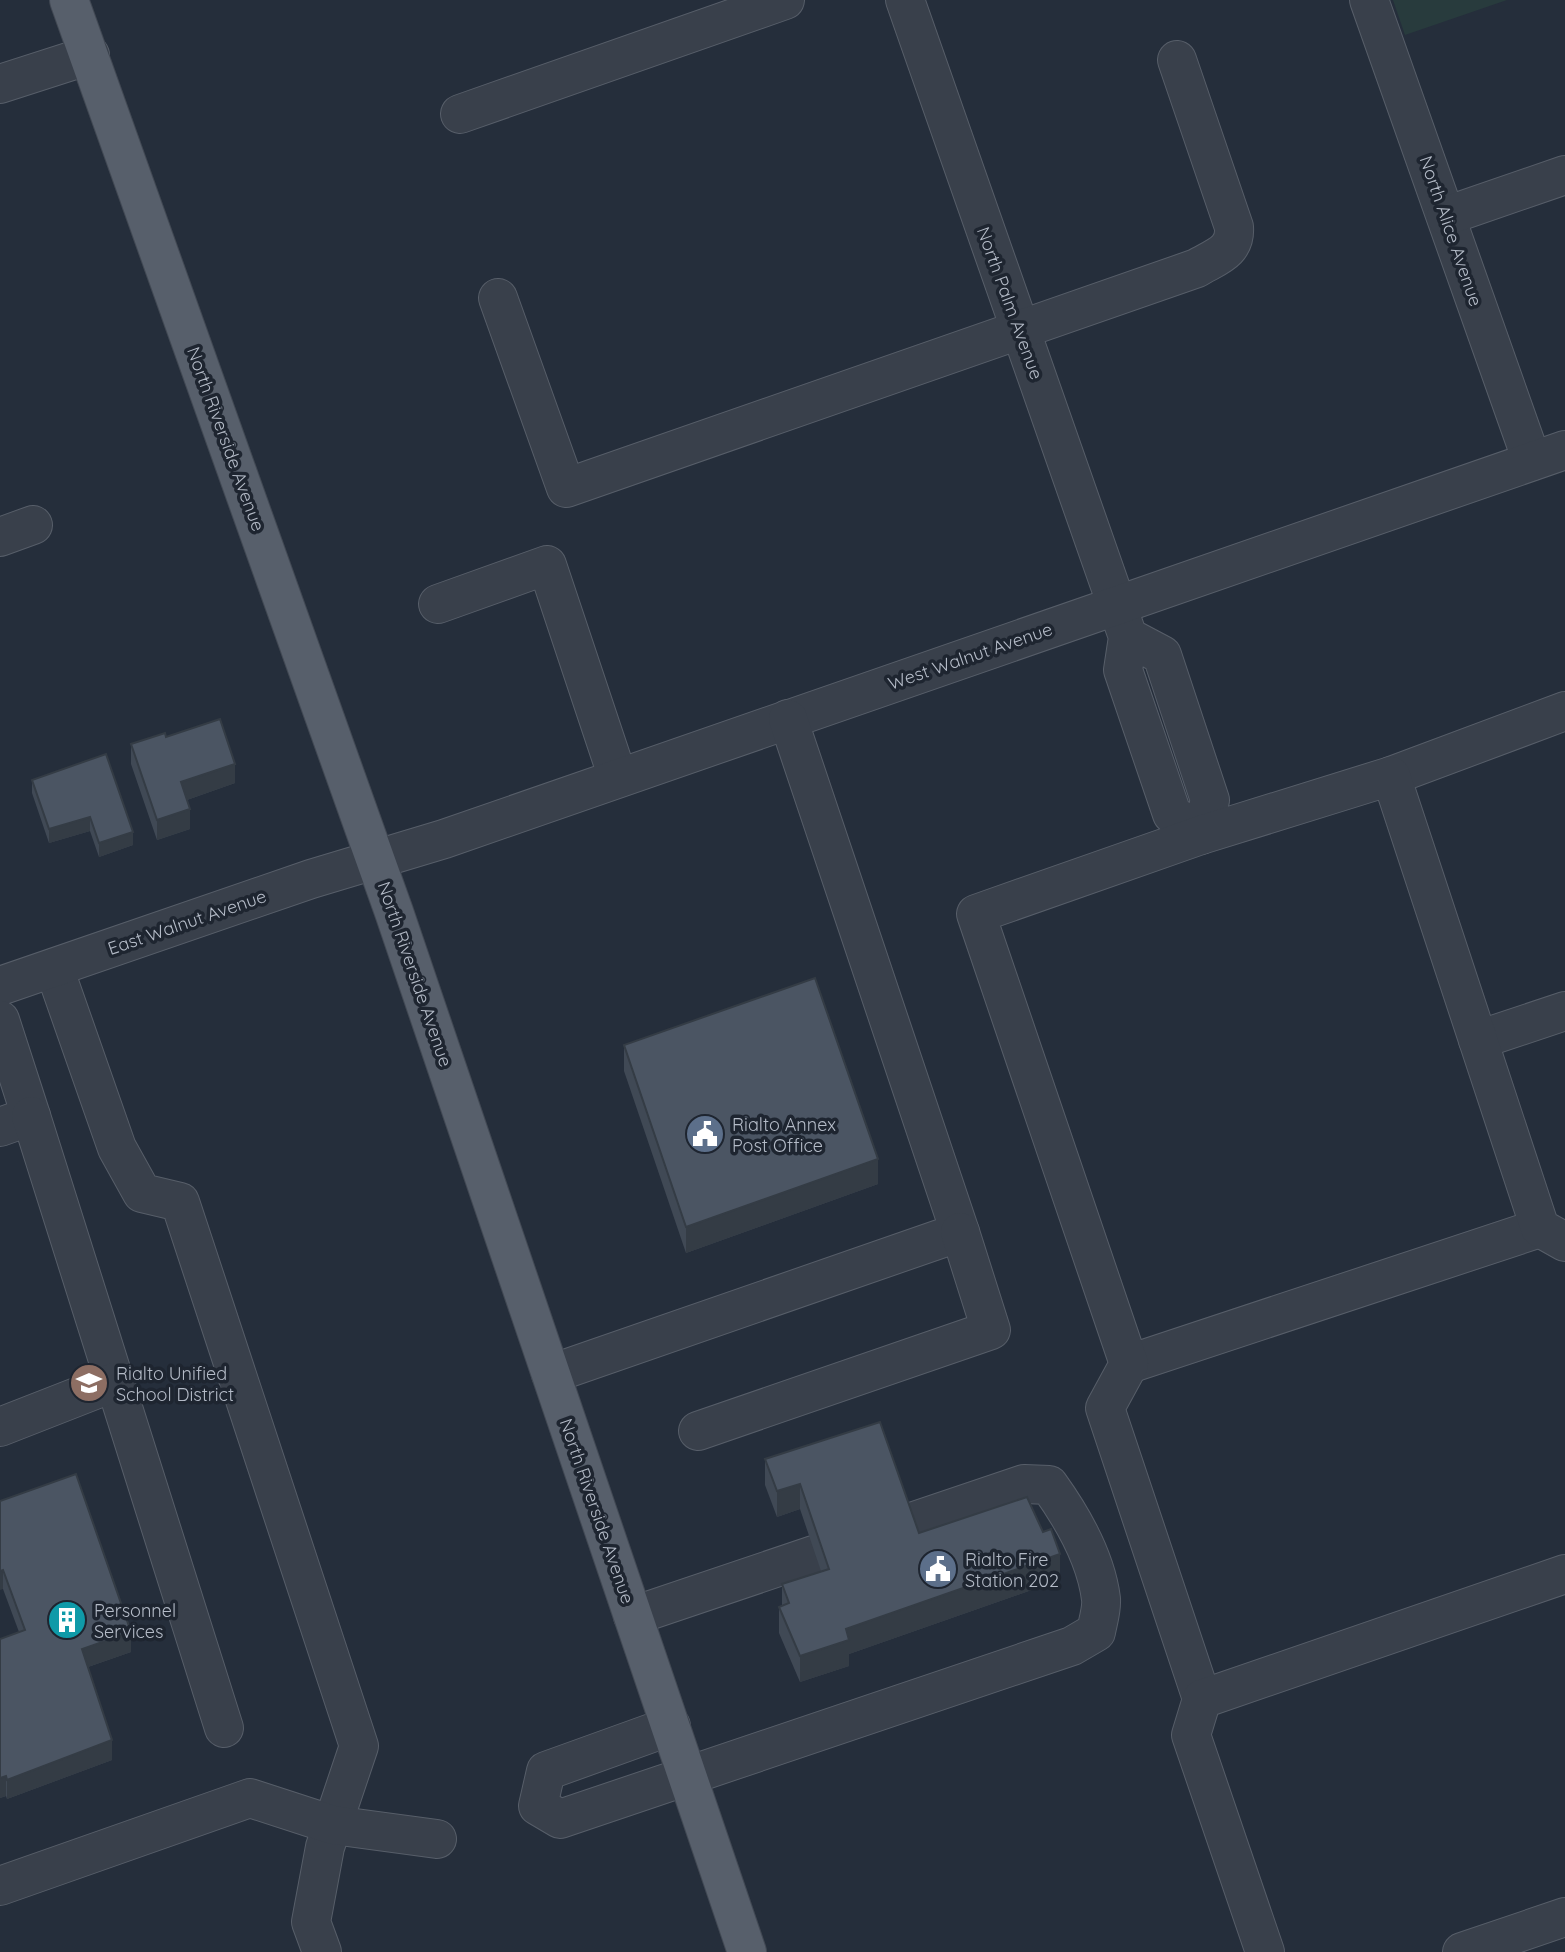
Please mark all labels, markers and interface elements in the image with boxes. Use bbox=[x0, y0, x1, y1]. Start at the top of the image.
street label: North Alice Avenue bbox=[1414, 153, 1488, 309]
street label: North Palm Avenue bbox=[972, 224, 1048, 382]
street label: North Riverside Avenue bbox=[182, 344, 270, 534]
street label: West Walnut Avenue bbox=[885, 617, 1055, 695]
street label: North Riverside Avenue bbox=[372, 878, 458, 1070]
street label: East Walnut Avenue bbox=[105, 884, 269, 960]
public building icon: Rialto Annex Post Office bbox=[684, 1113, 726, 1155]
place label: Rialto Annex Post Office bbox=[732, 1113, 836, 1157]
school or university icon: Rialto Unified School District bbox=[68, 1362, 110, 1404]
place label: Rialto Unified School District bbox=[116, 1362, 234, 1406]
street label: North Riverside Avenue bbox=[554, 1415, 640, 1607]
public building icon: Rialto Fire Station 202 bbox=[917, 1548, 959, 1590]
place label: Rialto Fire Station 202 bbox=[965, 1548, 1059, 1592]
building icon: Personnel Services bbox=[46, 1599, 88, 1641]
place label: Personnel Services bbox=[94, 1599, 176, 1643]

